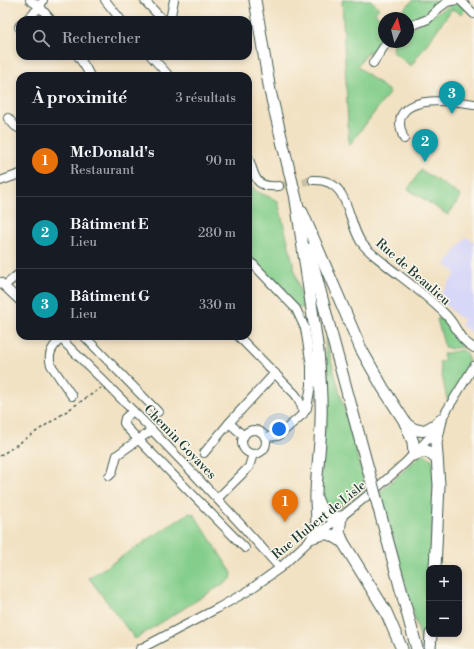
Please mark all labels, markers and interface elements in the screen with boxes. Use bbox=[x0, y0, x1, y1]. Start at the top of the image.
north arrow bbox=[378, 12, 414, 48]
search box bbox=[16, 16, 252, 60]
icon: search bbox=[30, 27, 52, 49]
text: Rechercher bbox=[62, 29, 141, 48]
pin: 3 bbox=[439, 81, 465, 114]
text: À proximité bbox=[32, 87, 127, 109]
text: 3 résultats bbox=[175, 90, 236, 106]
pin: 2 bbox=[412, 129, 438, 162]
text: McDonald's bbox=[70, 143, 154, 162]
text: 1 bbox=[42, 153, 48, 169]
text: 90 m bbox=[205, 153, 236, 169]
text: Restaurant bbox=[70, 162, 135, 178]
text: Bâtiment E bbox=[70, 215, 149, 234]
text: 2 bbox=[41, 225, 49, 241]
text: 280 m bbox=[198, 225, 236, 241]
text: Lieu bbox=[70, 234, 97, 250]
street label: Rue de Beaulieu bbox=[372, 235, 454, 309]
text: Bâtiment G bbox=[70, 287, 150, 306]
text: 3 bbox=[41, 297, 49, 313]
text: 330 m bbox=[199, 297, 236, 313]
text: Lieu bbox=[70, 306, 97, 322]
street label: Chemin Goyaves bbox=[140, 401, 220, 483]
your location bbox=[269, 419, 289, 439]
street label: Rue Hubert de Lisle bbox=[269, 477, 370, 563]
pin: 1 bbox=[272, 489, 298, 522]
map controls bbox=[426, 565, 462, 637]
button: + bbox=[426, 565, 462, 601]
button: − bbox=[426, 601, 462, 637]

